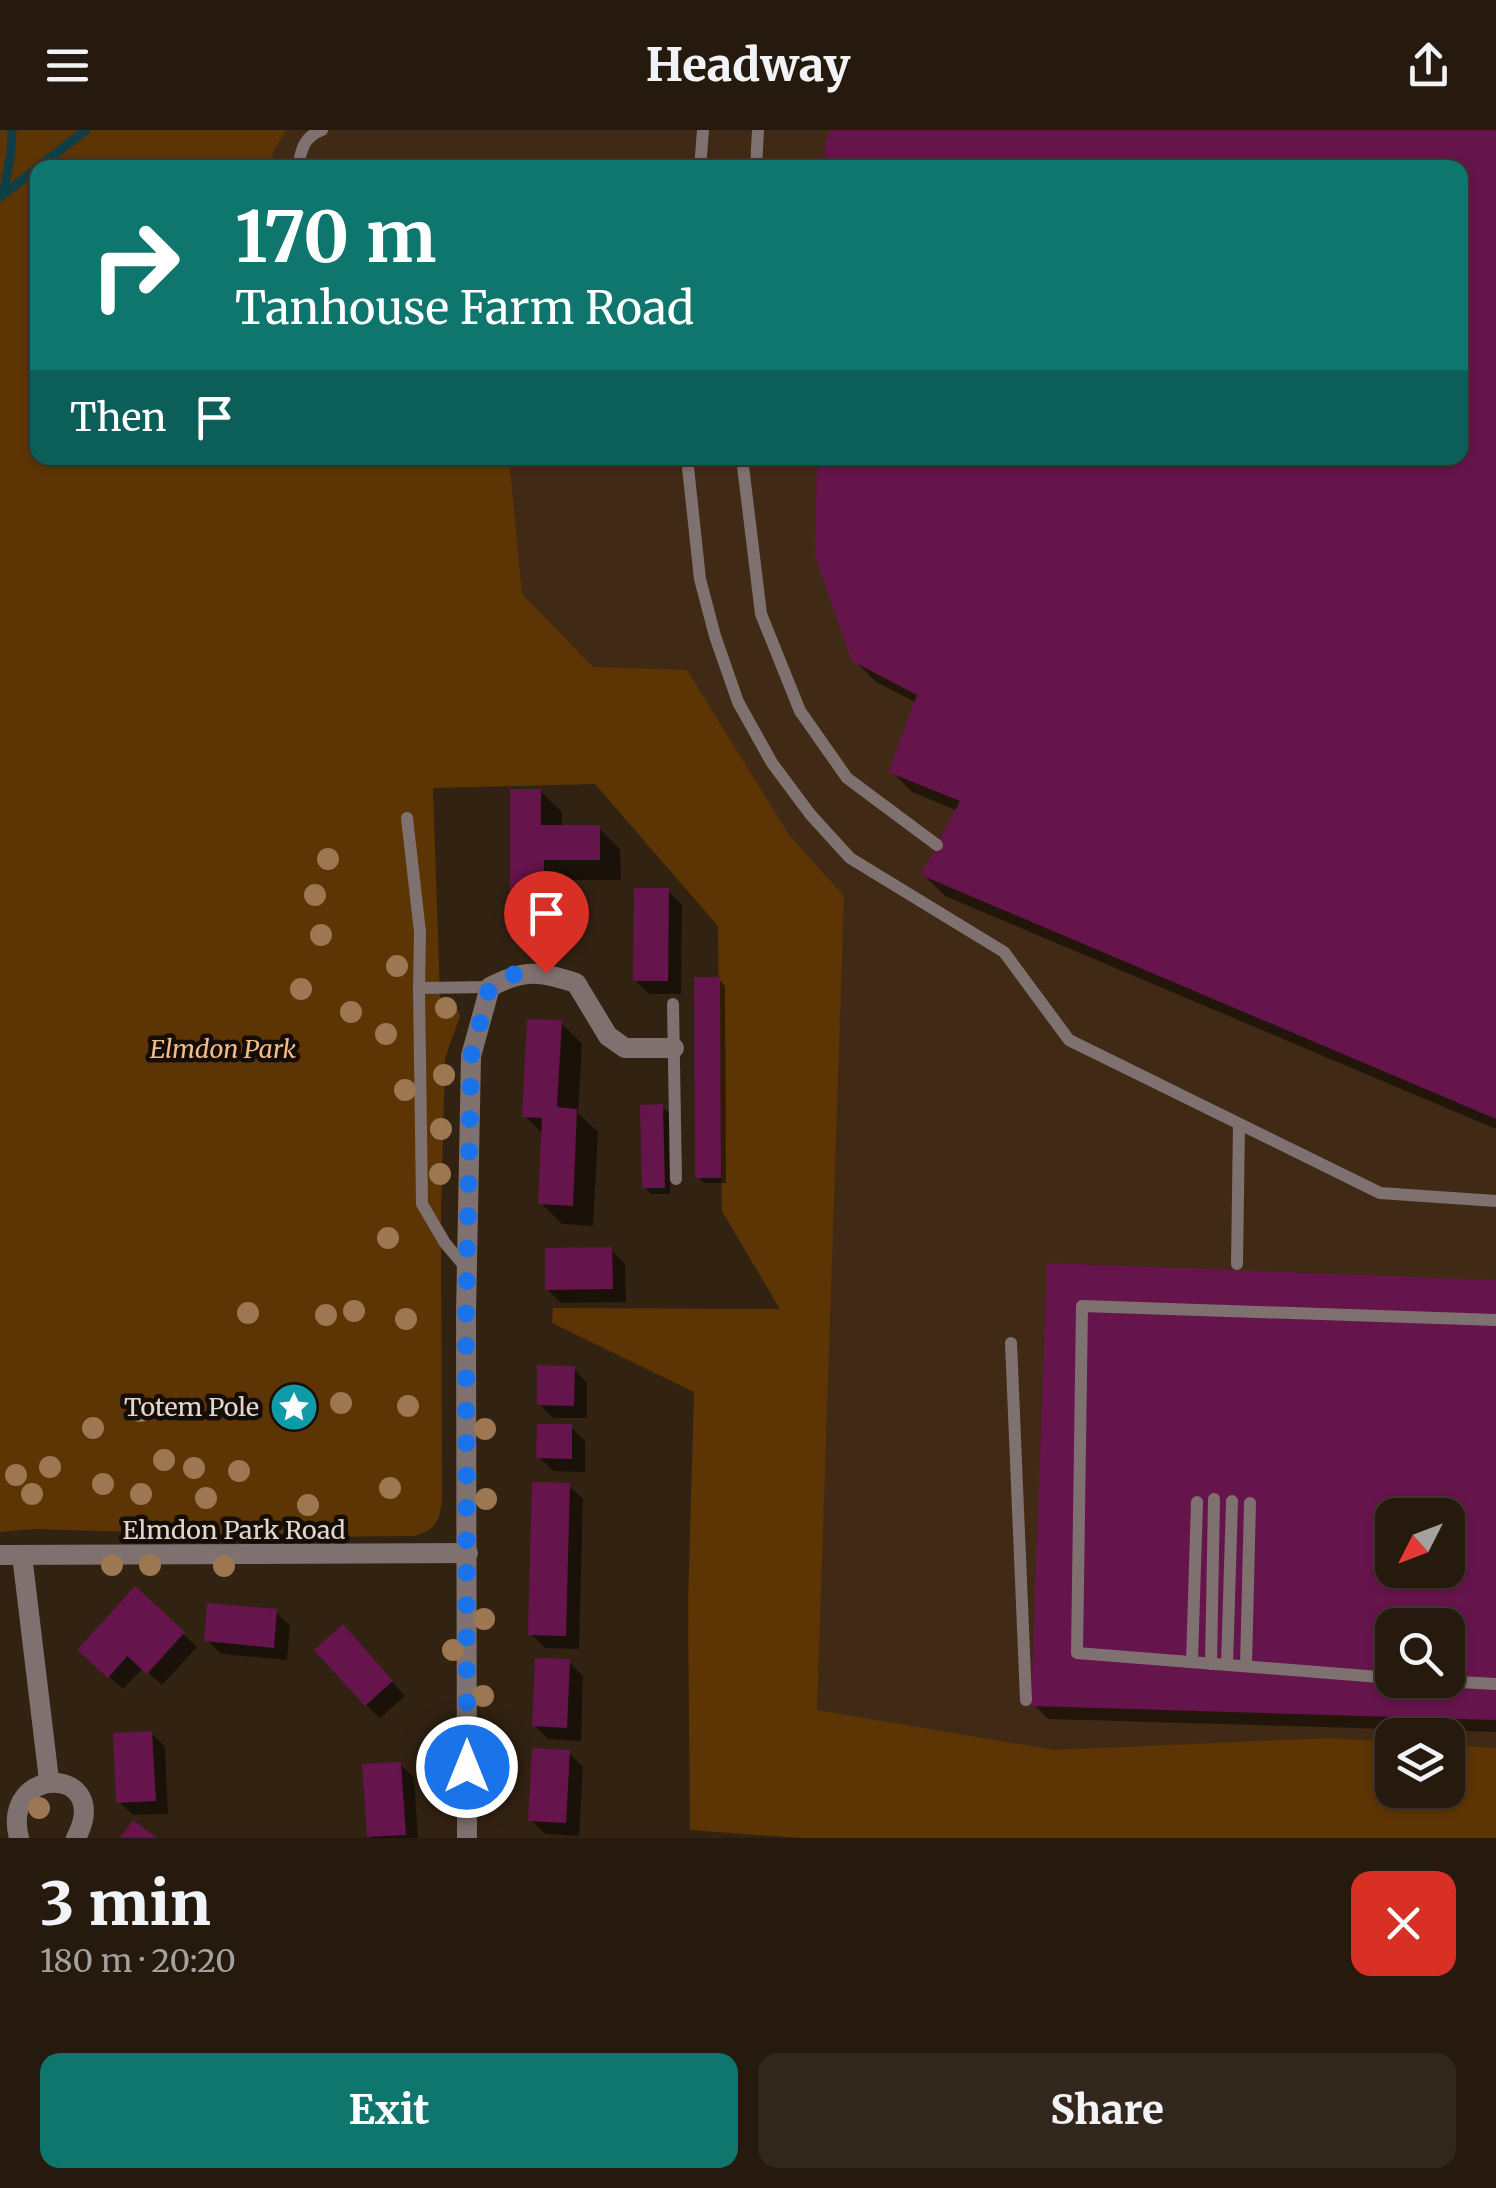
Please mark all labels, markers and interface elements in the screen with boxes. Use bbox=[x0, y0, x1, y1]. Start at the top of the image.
text: Headway bbox=[646, 37, 850, 93]
icon: menu bbox=[40, 38, 95, 93]
icon: share bbox=[1401, 38, 1456, 93]
text: 170 m bbox=[235, 193, 436, 281]
icon: right bbox=[70, 200, 200, 330]
text: Tanhouse Farm Road bbox=[235, 280, 694, 336]
icon: arrive bbox=[187, 390, 242, 445]
text: Then bbox=[70, 394, 167, 441]
pin bbox=[504, 871, 589, 974]
icon: arrive bbox=[519, 886, 574, 941]
park label: Elmdon Park bbox=[150, 1033, 297, 1065]
place icon: Totem Pole bbox=[268, 1381, 320, 1433]
place label: Totem Pole bbox=[124, 1391, 259, 1423]
north arrow bbox=[1375, 1498, 1465, 1588]
map controls bbox=[1375, 1498, 1465, 1808]
street label: Elmdon Park Road bbox=[122, 1514, 346, 1546]
button: search bbox=[1375, 1608, 1465, 1698]
position arrow bbox=[415, 1715, 519, 1819]
button: layers bbox=[1375, 1718, 1465, 1808]
text: 3 min bbox=[40, 1866, 211, 1941]
button: close bbox=[1351, 1871, 1456, 1976]
text: 180 m · 20:20 bbox=[40, 1941, 236, 1981]
button: Exit bbox=[40, 2053, 738, 2168]
button: Share bbox=[758, 2053, 1456, 2168]

